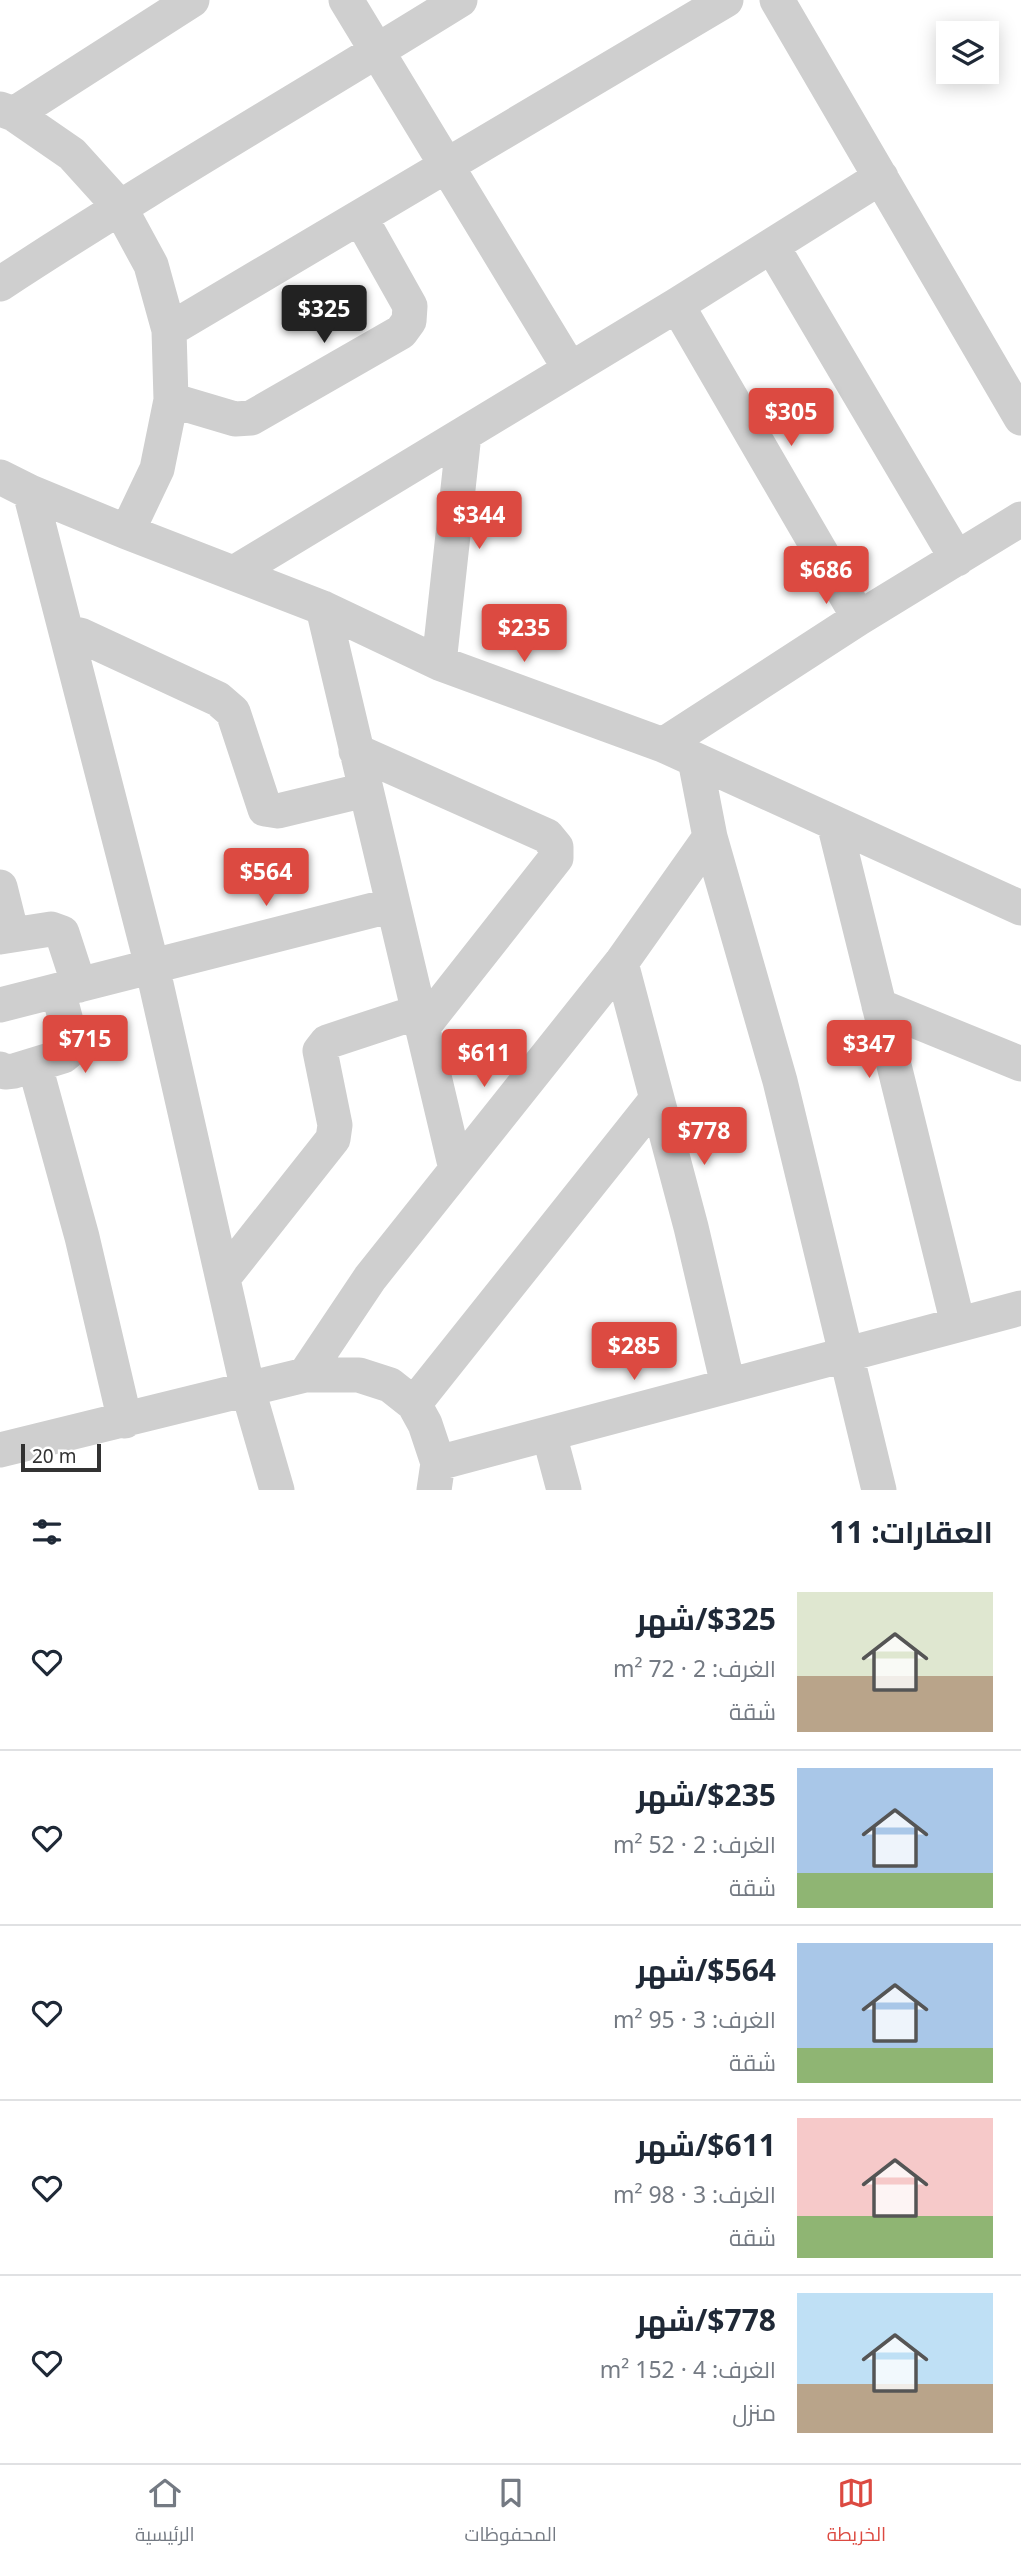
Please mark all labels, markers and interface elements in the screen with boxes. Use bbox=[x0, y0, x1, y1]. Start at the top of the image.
map controls bbox=[936, 21, 999, 84]
button: layers bbox=[936, 21, 999, 84]
pin: $325 bbox=[283, 286, 365, 345]
text: $325 bbox=[298, 292, 350, 324]
pin: $305 bbox=[750, 388, 832, 448]
text: $305 bbox=[765, 395, 817, 427]
pin: $344 bbox=[438, 491, 520, 551]
text: $344 bbox=[453, 498, 505, 530]
pin: $686 bbox=[785, 546, 867, 606]
text: $686 bbox=[800, 553, 852, 585]
pin: $235 bbox=[483, 604, 565, 664]
text: $235 bbox=[498, 611, 550, 643]
pin: $564 bbox=[225, 848, 307, 908]
text: $564 bbox=[240, 855, 292, 887]
pin: $715 bbox=[44, 1016, 126, 1075]
pin: $347 bbox=[828, 1020, 910, 1080]
text: $715 bbox=[59, 1022, 111, 1054]
text: $347 bbox=[843, 1027, 895, 1059]
pin: $611 bbox=[443, 1030, 525, 1089]
text: $611 bbox=[458, 1036, 510, 1068]
pin: $778 bbox=[663, 1108, 745, 1167]
text: $778 bbox=[678, 1114, 730, 1146]
pin: $285 bbox=[593, 1322, 675, 1382]
text: $285 bbox=[608, 1329, 660, 1361]
scale bar bbox=[21, 1441, 102, 1473]
text: 20 m bbox=[32, 1443, 76, 1469]
text: العقارات: 11 bbox=[829, 1511, 993, 1552]
icon: filters bbox=[28, 1513, 66, 1551]
text: $325/شهر bbox=[636, 1598, 776, 1639]
icon: home bbox=[853, 1620, 937, 1704]
icon: heart bbox=[28, 1643, 66, 1681]
text: الغرف: 2 · 72 m² bbox=[613, 1652, 776, 1684]
text: شقة bbox=[729, 1695, 776, 1727]
text: $235/شهر bbox=[636, 1774, 776, 1815]
icon: home bbox=[853, 1796, 937, 1880]
icon: heart bbox=[28, 1819, 66, 1857]
text: الغرف: 2 · 52 m² bbox=[613, 1828, 776, 1860]
text: شقة bbox=[729, 1871, 776, 1903]
text: $564/شهر bbox=[636, 1949, 776, 1990]
icon: home bbox=[853, 1971, 937, 2055]
icon: heart bbox=[28, 1994, 66, 2032]
text: الغرف: 3 · 95 m² bbox=[613, 2003, 776, 2035]
text: شقة bbox=[729, 2046, 776, 2078]
text: $611/شهر bbox=[636, 2124, 776, 2165]
icon: home bbox=[853, 2146, 937, 2230]
icon: heart bbox=[28, 2169, 66, 2207]
text: الغرف: 3 · 98 m² bbox=[613, 2178, 776, 2210]
text: شقة bbox=[729, 2221, 776, 2253]
text: $778/شهر bbox=[636, 2299, 776, 2340]
icon: home bbox=[853, 2321, 937, 2405]
icon: heart bbox=[28, 2344, 66, 2382]
text: الغرف: 4 · 152 m² bbox=[600, 2353, 776, 2385]
text: منزل bbox=[732, 2396, 776, 2428]
tab: الرئيسية bbox=[135, 2474, 195, 2552]
tab: المحفوظات bbox=[464, 2474, 557, 2552]
tab: الخريطة bbox=[827, 2474, 886, 2552]

